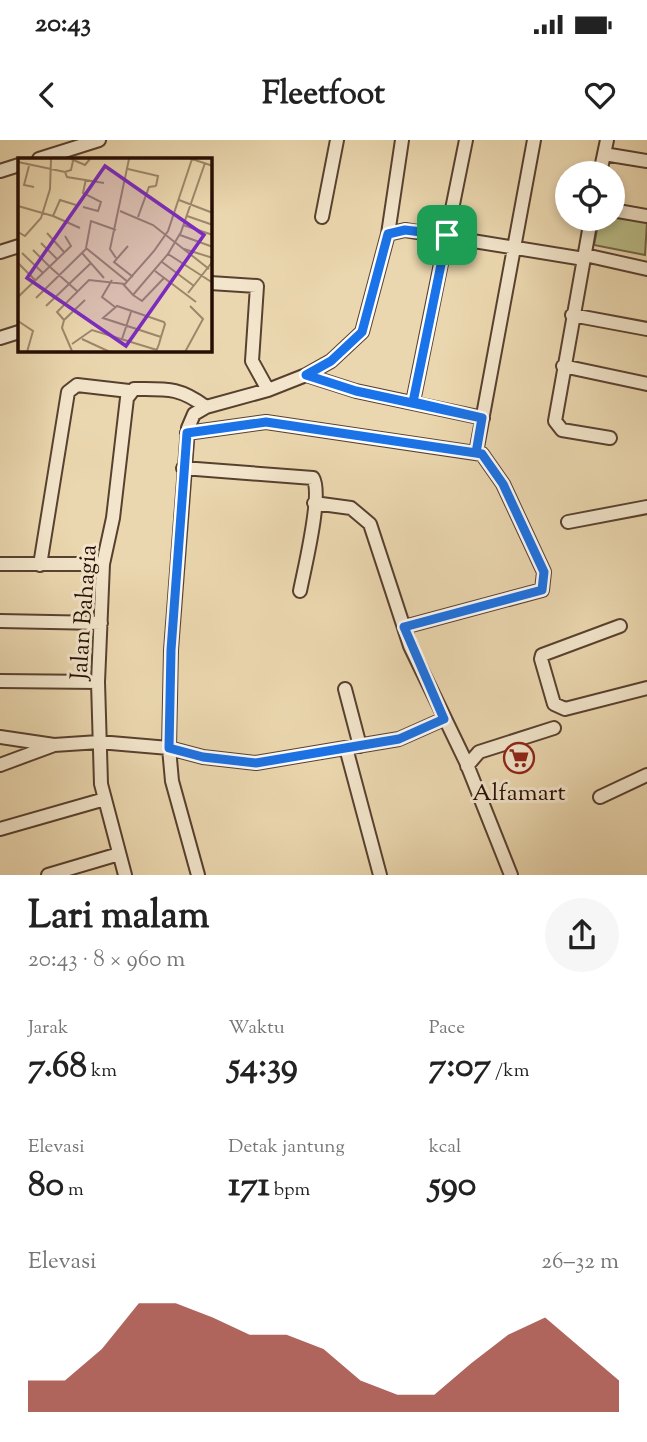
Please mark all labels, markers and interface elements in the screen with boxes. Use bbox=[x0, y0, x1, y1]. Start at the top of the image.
text: 20:43 bbox=[35, 6, 91, 43]
text: Fleetfoot bbox=[262, 72, 385, 118]
icon: back bbox=[28, 76, 66, 114]
icon: heart bbox=[581, 76, 619, 114]
inset map bbox=[18, 158, 212, 352]
map controls bbox=[555, 161, 625, 231]
button: locate bbox=[555, 161, 625, 231]
pin bbox=[417, 205, 477, 265]
icon: arrive bbox=[428, 216, 466, 254]
street label: Jalan Bahagia bbox=[63, 543, 107, 683]
supermarket icon: Alfamart bbox=[502, 741, 536, 775]
place label: Alfamart bbox=[472, 777, 566, 811]
text: Lari malam bbox=[28, 891, 210, 945]
button: share bbox=[545, 898, 619, 972]
text: 20:43 · 8 × 960 m bbox=[28, 944, 185, 977]
text: Jarak bbox=[28, 1015, 68, 1042]
text: Waktu bbox=[228, 1015, 285, 1042]
text: Pace bbox=[429, 1015, 465, 1042]
text: 7.68 bbox=[28, 1042, 87, 1093]
text: 54:39 bbox=[228, 1042, 298, 1093]
text: 7:07 bbox=[429, 1042, 491, 1093]
text: km bbox=[87, 1058, 117, 1085]
text: /km bbox=[491, 1058, 529, 1085]
text: Elevasi bbox=[28, 1134, 85, 1161]
text: Detak jantung bbox=[228, 1134, 345, 1161]
text: kcal bbox=[429, 1134, 461, 1161]
text: 80 bbox=[28, 1161, 64, 1212]
text: 171 bbox=[228, 1161, 270, 1212]
text: 590 bbox=[429, 1161, 476, 1212]
text: m bbox=[64, 1177, 84, 1204]
text: bpm bbox=[270, 1177, 310, 1204]
text: Elevasi bbox=[28, 1246, 97, 1279]
text: 26–32 m bbox=[541, 1246, 619, 1279]

